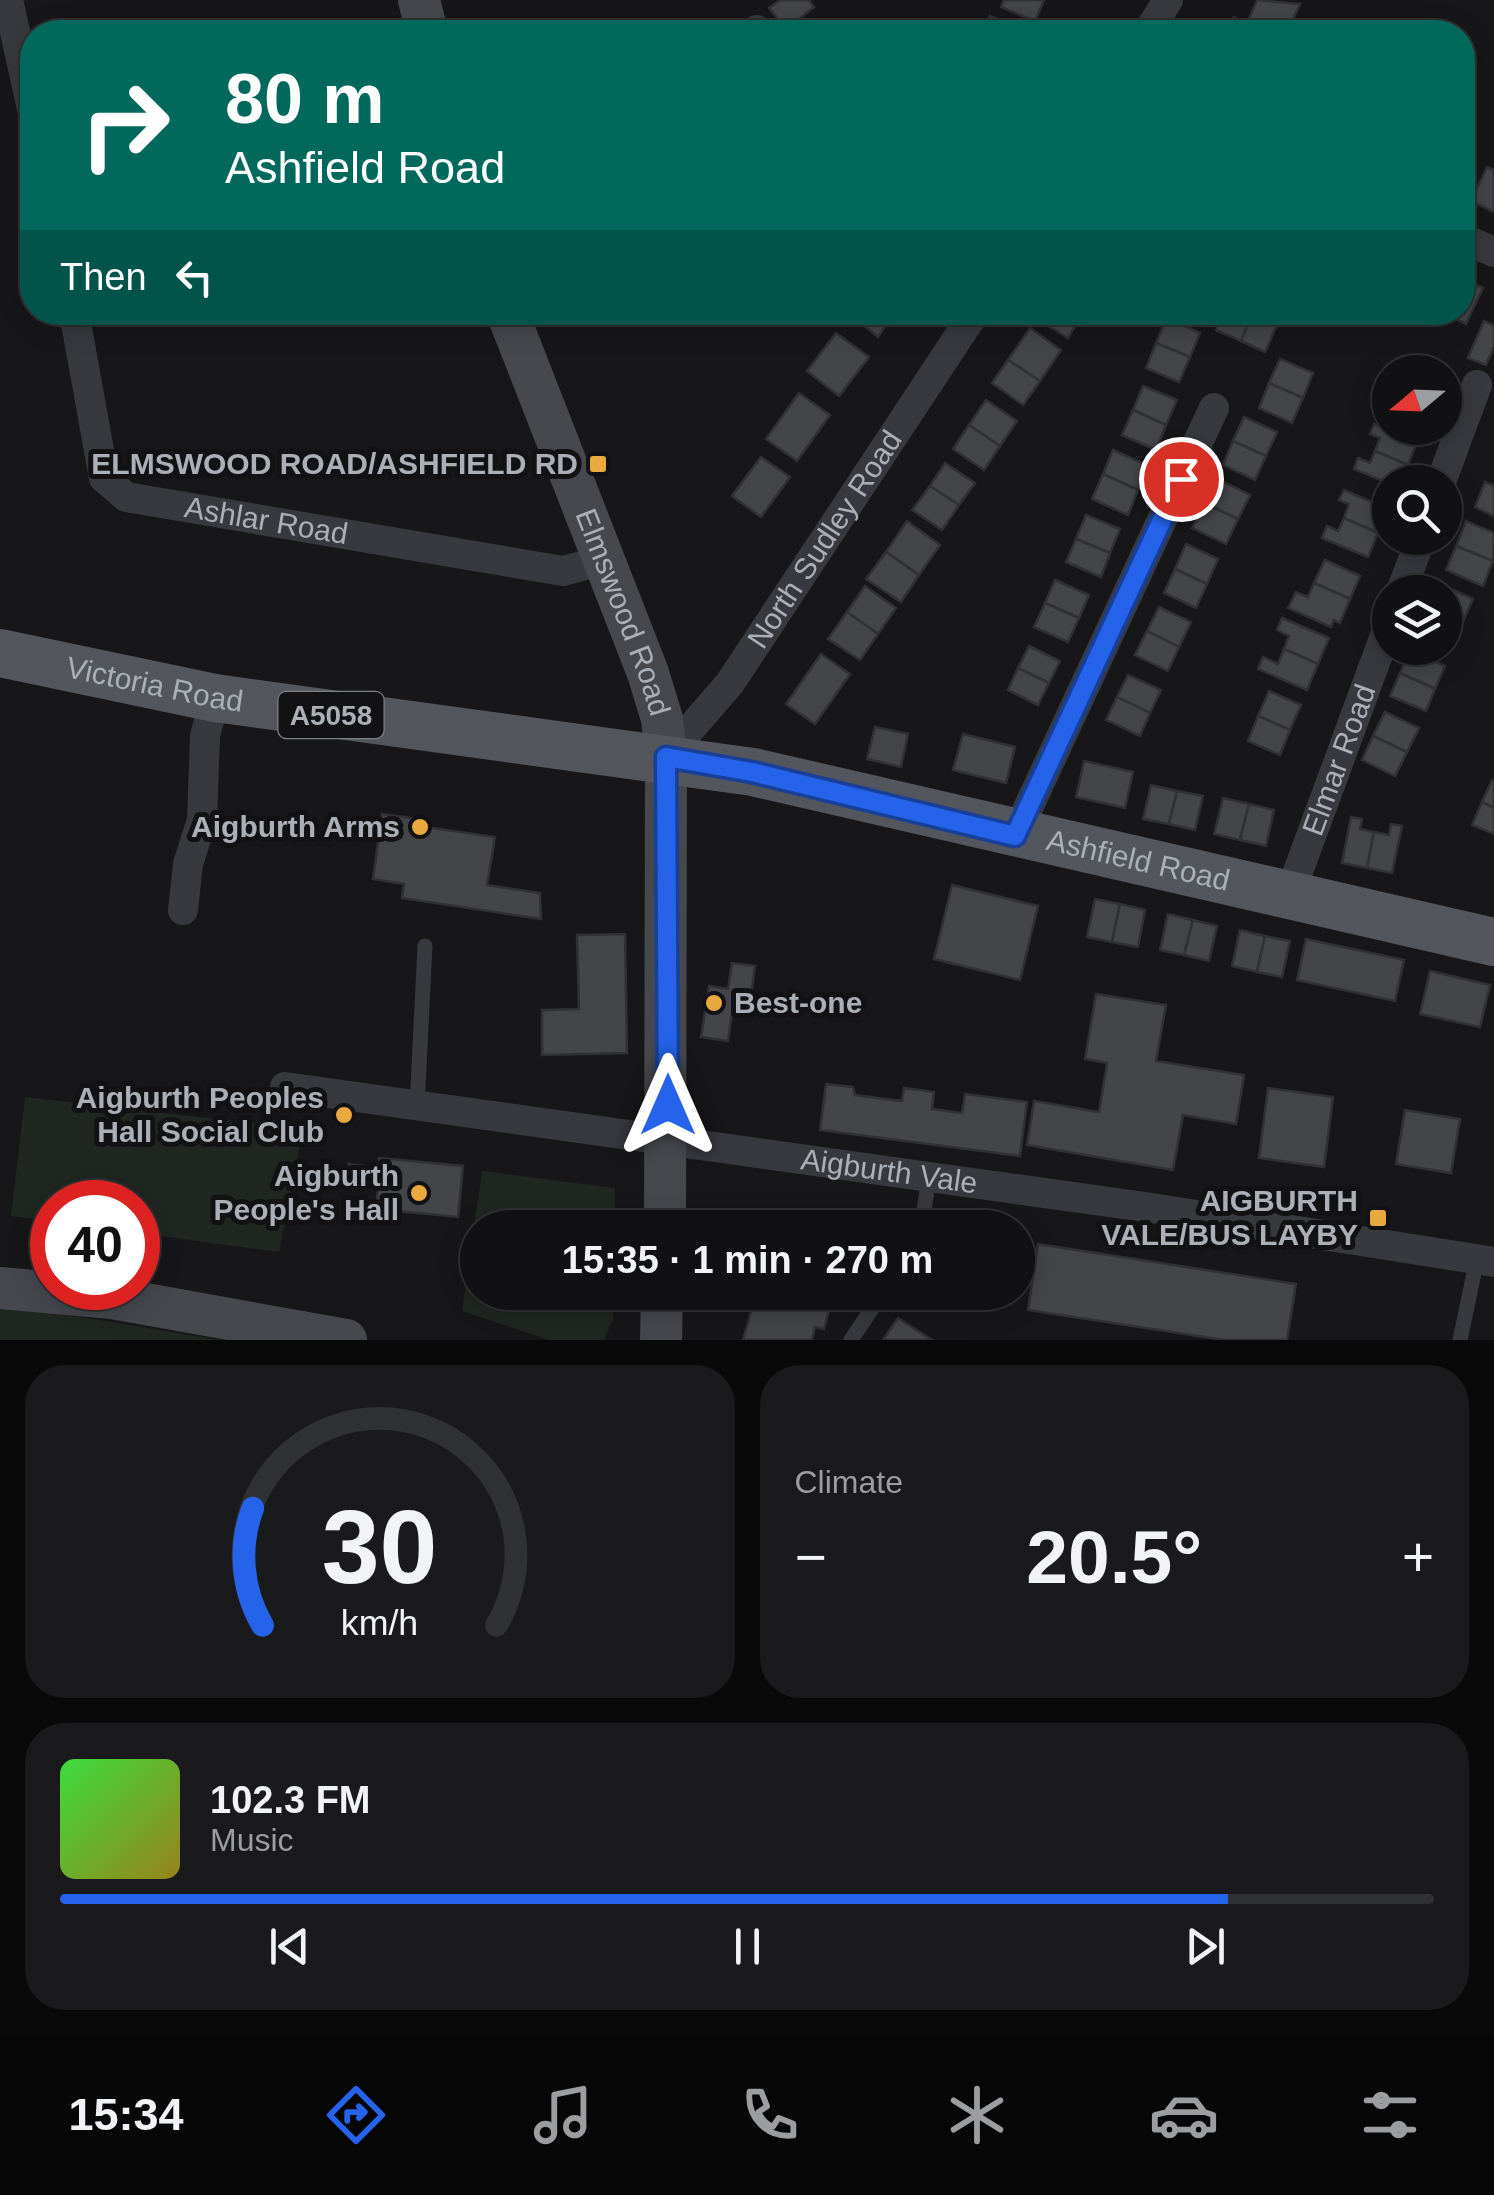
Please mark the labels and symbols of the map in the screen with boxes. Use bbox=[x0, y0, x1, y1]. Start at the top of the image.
north arrow bbox=[1372, 355, 1462, 445]
street label: North Sudley Road bbox=[741, 424, 908, 654]
pin bbox=[1139, 437, 1224, 522]
place label: ELMSWOOD ROAD/ASHFIELD RD bbox=[91, 447, 578, 480]
marker: ELMSWOOD ROAD/ASHFIELD RD bbox=[587, 453, 609, 475]
street label: Ashlar Road bbox=[182, 490, 350, 550]
street label: Elmswood Road bbox=[569, 504, 677, 719]
street label: Victoria Road bbox=[63, 650, 245, 718]
street label: Elmar Road bbox=[1296, 680, 1382, 840]
road number: A5058 bbox=[278, 692, 384, 738]
place label: Aigburth Arms bbox=[191, 810, 400, 843]
marker: Aigburth Arms bbox=[409, 816, 431, 838]
street label: Ashfield Road bbox=[1044, 823, 1233, 897]
place label: Best-one bbox=[734, 986, 862, 1019]
marker: Best-one bbox=[703, 992, 725, 1014]
position arrow bbox=[616, 1053, 720, 1157]
place label: Aigburth Peoples Hall Social Club bbox=[76, 1081, 324, 1148]
marker: Aigburth Peoples Hall Social Club bbox=[333, 1104, 355, 1126]
street label: Aigburth Vale bbox=[799, 1142, 980, 1199]
place label: Aigburth People's Hall bbox=[213, 1159, 399, 1226]
speed limit sign: 40 bbox=[30, 1180, 160, 1310]
marker: Aigburth People's Hall bbox=[408, 1182, 430, 1204]
place label: AIGBURTH VALE/BUS LAYBY bbox=[1101, 1184, 1358, 1251]
marker: AIGBURTH VALE/BUS LAYBY bbox=[1367, 1207, 1389, 1229]

